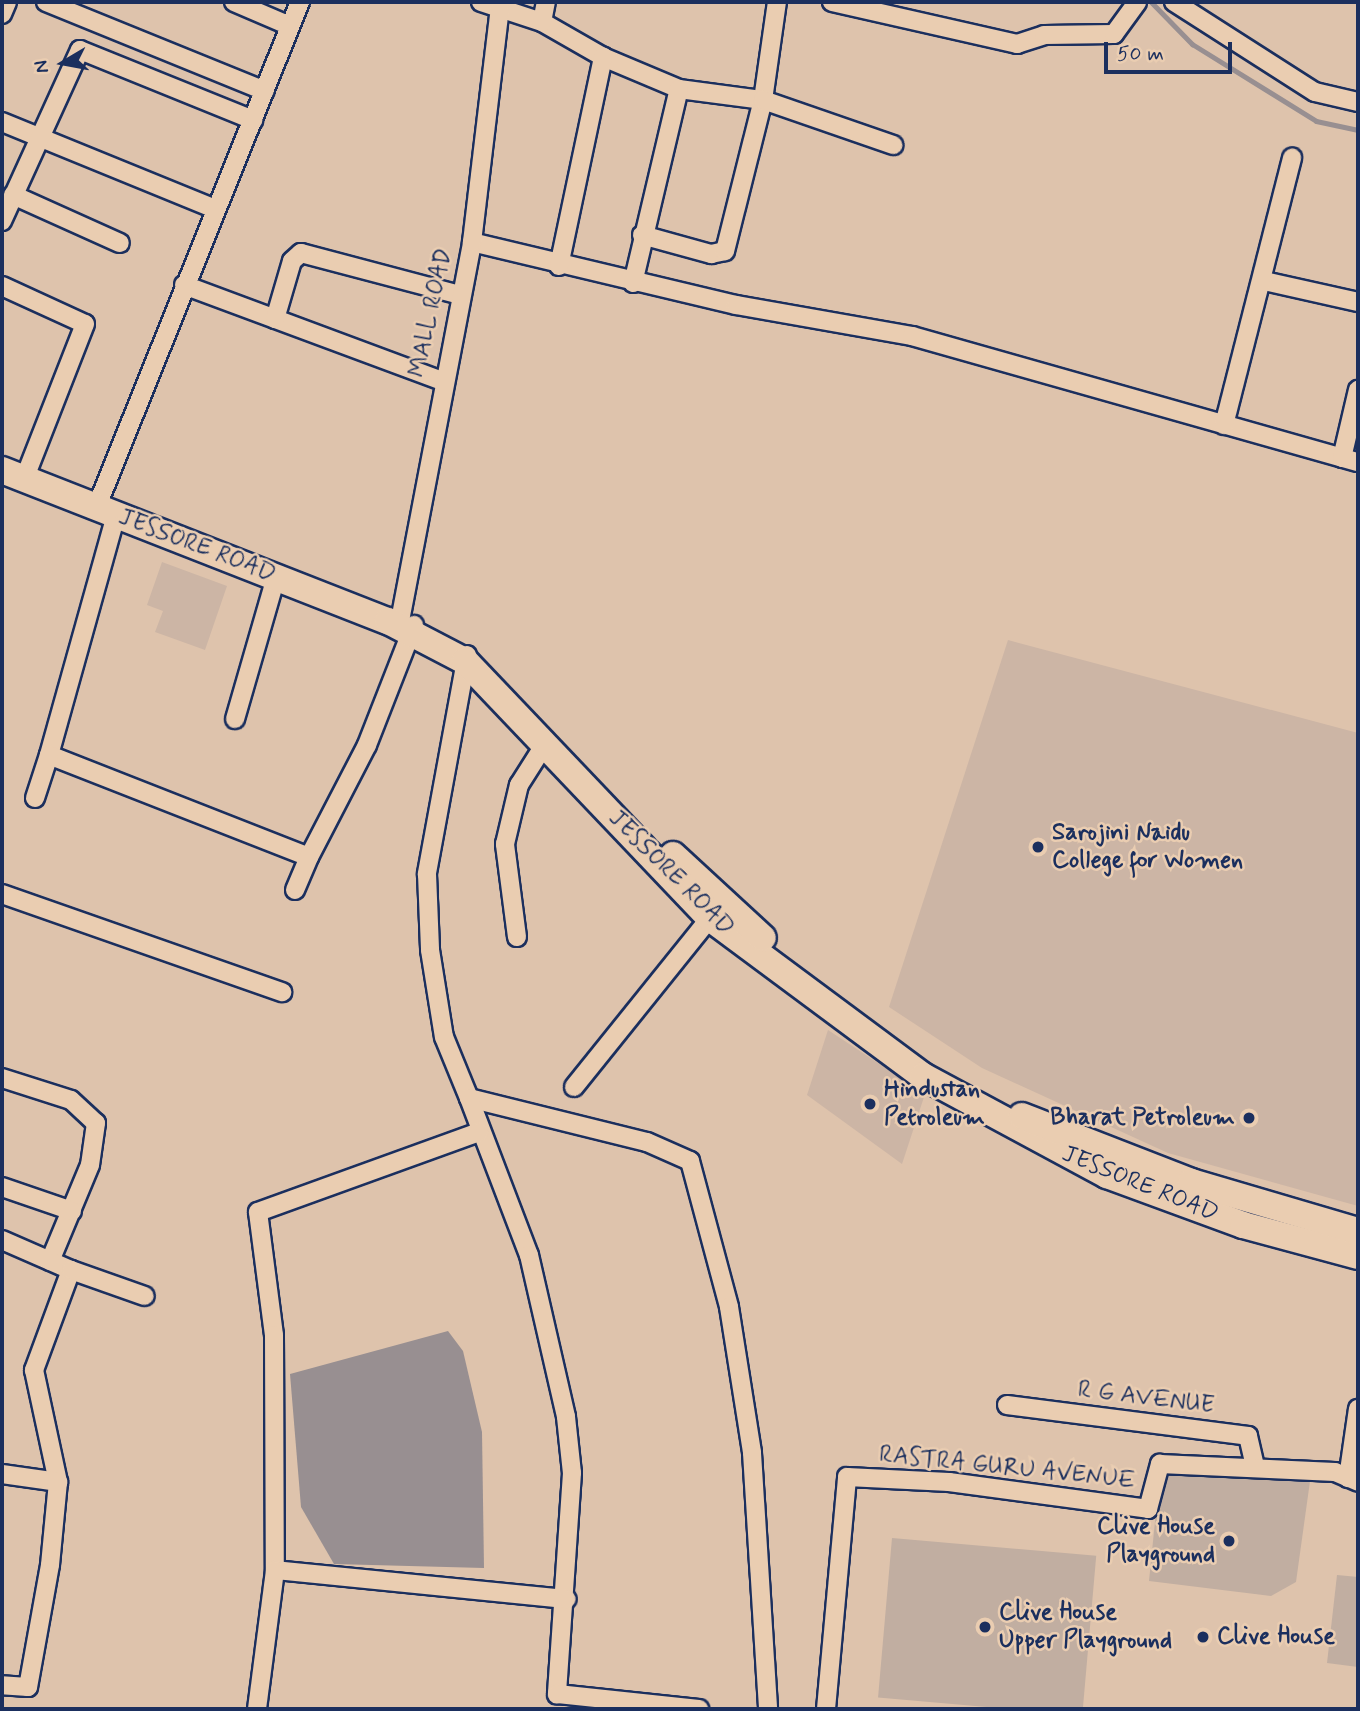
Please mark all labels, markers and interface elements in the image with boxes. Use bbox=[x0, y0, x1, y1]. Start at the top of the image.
north arrow bbox=[28, 28, 98, 98]
scale bar bbox=[1108, 28, 1236, 72]
text: 50 m bbox=[1117, 40, 1164, 68]
text: N bbox=[28, 58, 55, 75]
street label: MALL ROAD bbox=[403, 246, 459, 380]
street label: JESSORE ROAD bbox=[115, 503, 279, 589]
street label: JESSORE ROAD bbox=[603, 805, 739, 941]
place label: Sarojini Naidu College for Women bbox=[1052, 819, 1249, 875]
marker: Sarojini Naidu College for Women bbox=[1030, 839, 1046, 855]
place label: Hindustan Petroleum bbox=[884, 1076, 985, 1132]
marker: Hindustan Petroleum bbox=[862, 1096, 878, 1112]
place label: Bharat Petroleum bbox=[1052, 1104, 1235, 1132]
marker: Bharat Petroleum bbox=[1241, 1110, 1257, 1126]
street label: JESSORE ROAD bbox=[1058, 1140, 1222, 1228]
street label: R G AVENUE bbox=[1077, 1375, 1215, 1421]
street label: RASTRA GURU AVENUE bbox=[879, 1440, 1135, 1496]
place label: Clive House Playground bbox=[1098, 1513, 1215, 1569]
marker: Clive House Playground bbox=[1221, 1533, 1237, 1549]
place label: Clive House Upper Playground bbox=[999, 1599, 1172, 1655]
marker: Clive House Upper Playground bbox=[977, 1619, 993, 1635]
place label: Clive House bbox=[1217, 1623, 1334, 1651]
marker: Clive House bbox=[1195, 1629, 1211, 1645]

